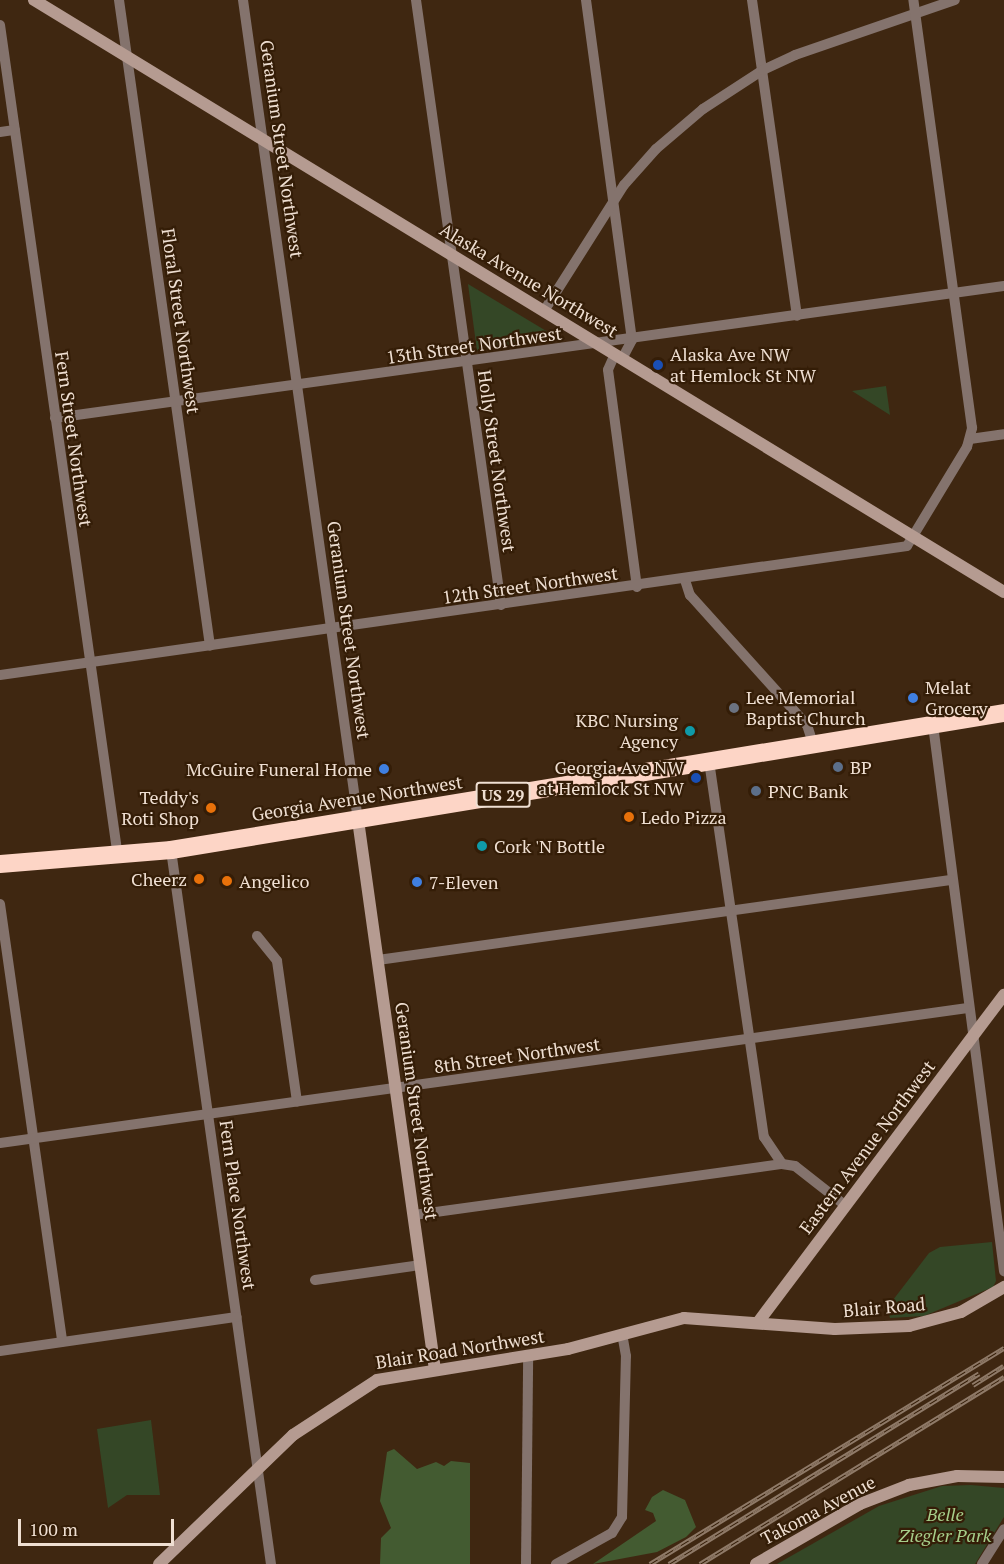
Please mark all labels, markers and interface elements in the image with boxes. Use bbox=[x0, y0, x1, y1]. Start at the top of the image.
street label: Geranium Street Northwest bbox=[256, 39, 308, 259]
street label: Alaska Avenue Northwest bbox=[436, 218, 622, 342]
street label: Floral Street Northwest bbox=[157, 227, 205, 415]
street label: 13th Street Northwest bbox=[385, 322, 563, 368]
place label: Alaska Ave NW at Hemlock St NW bbox=[670, 344, 816, 386]
street label: Fern Street Northwest bbox=[51, 350, 97, 528]
marker: Alaska Ave NW at Hemlock St NW bbox=[651, 358, 665, 372]
street label: Holly Street Northwest bbox=[474, 369, 520, 553]
street label: Geranium Street Northwest bbox=[323, 520, 375, 740]
street label: 12th Street Northwest bbox=[441, 562, 619, 608]
place label: Melat Grocery bbox=[925, 677, 988, 720]
place label: Lee Memorial Baptist Church bbox=[746, 687, 865, 730]
marker: Melat Grocery bbox=[906, 691, 920, 705]
marker: Lee Memorial Baptist Church bbox=[727, 701, 741, 715]
place label: KBC Nursing Agency bbox=[576, 710, 678, 752]
marker: KBC Nursing Agency bbox=[683, 724, 697, 738]
place label: BP bbox=[850, 756, 872, 778]
place label: Georgia Ave NW at Hemlock St NW bbox=[538, 757, 684, 800]
place label: McGuire Funeral Home bbox=[186, 758, 372, 780]
marker: BP bbox=[831, 760, 845, 774]
marker: McGuire Funeral Home bbox=[377, 762, 391, 776]
street label: Georgia Avenue Northwest bbox=[250, 771, 464, 825]
marker: Georgia Ave NW at Hemlock St NW bbox=[689, 771, 703, 785]
place label: PNC Bank bbox=[768, 780, 848, 802]
road number: US 29 bbox=[474, 782, 532, 808]
marker: PNC Bank bbox=[749, 784, 763, 798]
place label: Teddy's Roti Shop bbox=[121, 787, 199, 830]
marker: Teddy's Roti Shop bbox=[204, 801, 218, 815]
place label: Ledo Pizza bbox=[641, 806, 727, 828]
marker: Ledo Pizza bbox=[622, 810, 636, 824]
place label: Cork 'N Bottle bbox=[494, 835, 606, 857]
marker: Cork 'N Bottle bbox=[475, 839, 489, 853]
place label: Cheerz bbox=[131, 868, 187, 890]
place label: Angelico bbox=[239, 870, 309, 892]
place label: 7-Eleven bbox=[429, 871, 498, 893]
marker: Cheerz bbox=[192, 872, 206, 886]
marker: Angelico bbox=[220, 874, 234, 888]
marker: 7-Eleven bbox=[410, 875, 424, 889]
street label: Geranium Street Northwest bbox=[391, 1001, 443, 1221]
street label: 8th Street Northwest bbox=[433, 1033, 601, 1077]
street label: Eastern Avenue Northwest bbox=[795, 1056, 939, 1238]
street label: Fern Place Northwest bbox=[215, 1119, 261, 1291]
street label: Blair Road bbox=[842, 1293, 926, 1321]
street label: Blair Road Northwest bbox=[374, 1325, 546, 1373]
street label: Takoma Avenue bbox=[757, 1471, 879, 1549]
park label: Belle Ziegler Park bbox=[899, 1504, 991, 1546]
scale bar bbox=[21, 1507, 177, 1545]
text: 100 m bbox=[29, 1517, 78, 1541]

